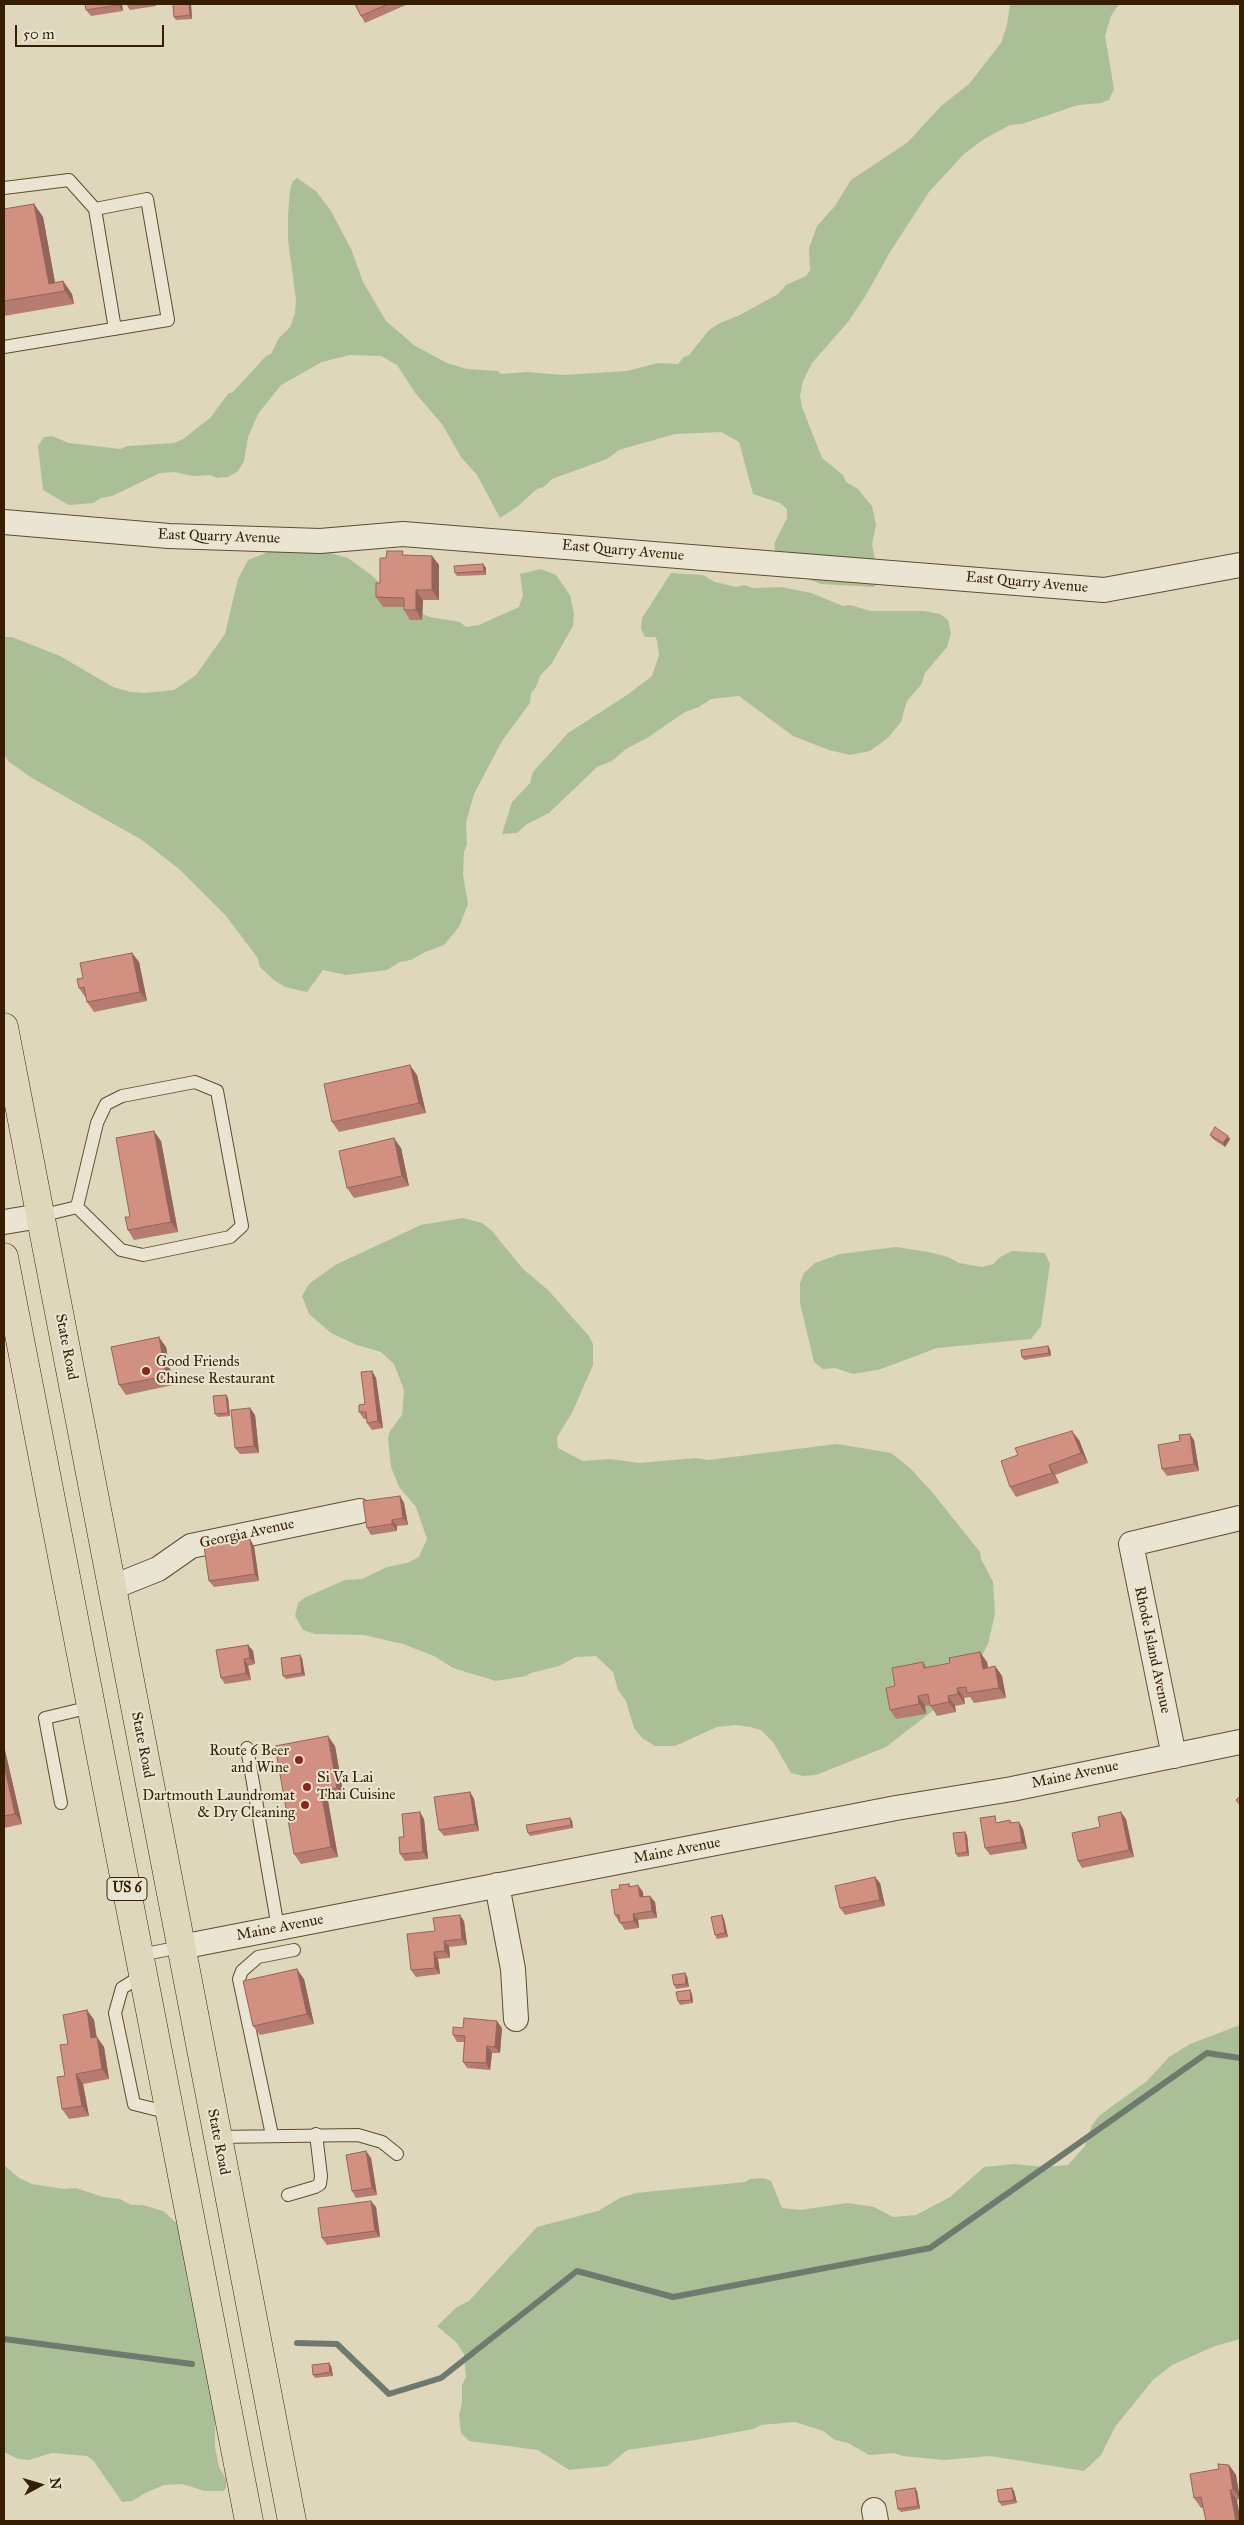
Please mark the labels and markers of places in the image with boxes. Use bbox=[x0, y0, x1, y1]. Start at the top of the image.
place label: Good Friends Chinese Restaurant bbox=[156, 1353, 275, 1388]
marker: Good Friends Chinese Restaurant bbox=[140, 1365, 152, 1377]
place label: Route 6 Beer and Wine bbox=[209, 1742, 289, 1777]
marker: Route 6 Beer and Wine bbox=[293, 1754, 305, 1766]
place label: Si Va Lai Thai Cuisine bbox=[317, 1769, 396, 1804]
marker: Si Va Lai Thai Cuisine bbox=[301, 1781, 313, 1793]
place label: Dartmouth Laundromat & Dry Cleaning bbox=[142, 1787, 295, 1822]
marker: Dartmouth Laundromat & Dry Cleaning bbox=[299, 1799, 311, 1811]

